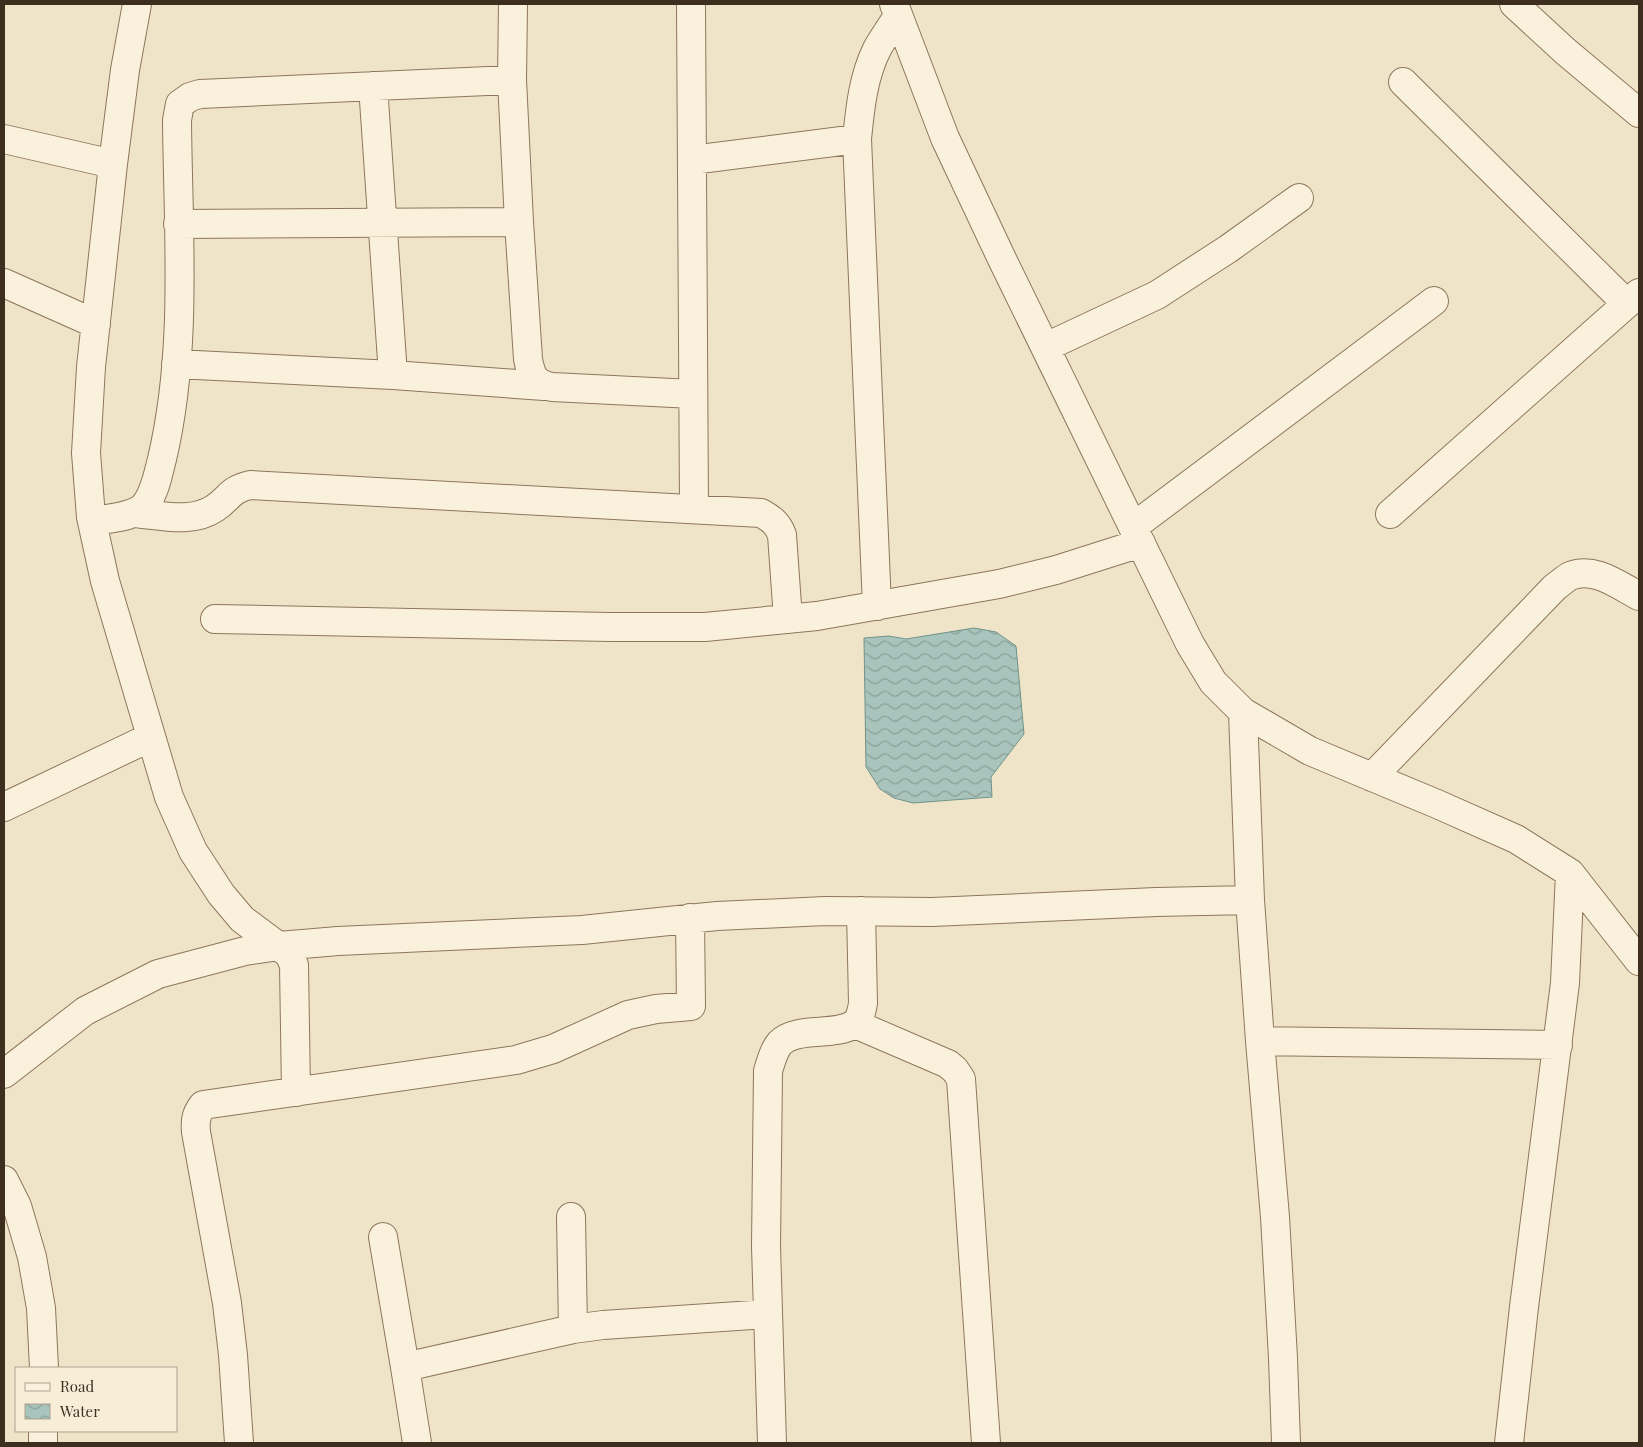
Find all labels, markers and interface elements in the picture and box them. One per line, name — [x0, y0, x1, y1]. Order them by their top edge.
legend — [15, 1367, 178, 1432]
text: Road — [60, 1376, 94, 1396]
text: Water — [59, 1401, 100, 1421]

